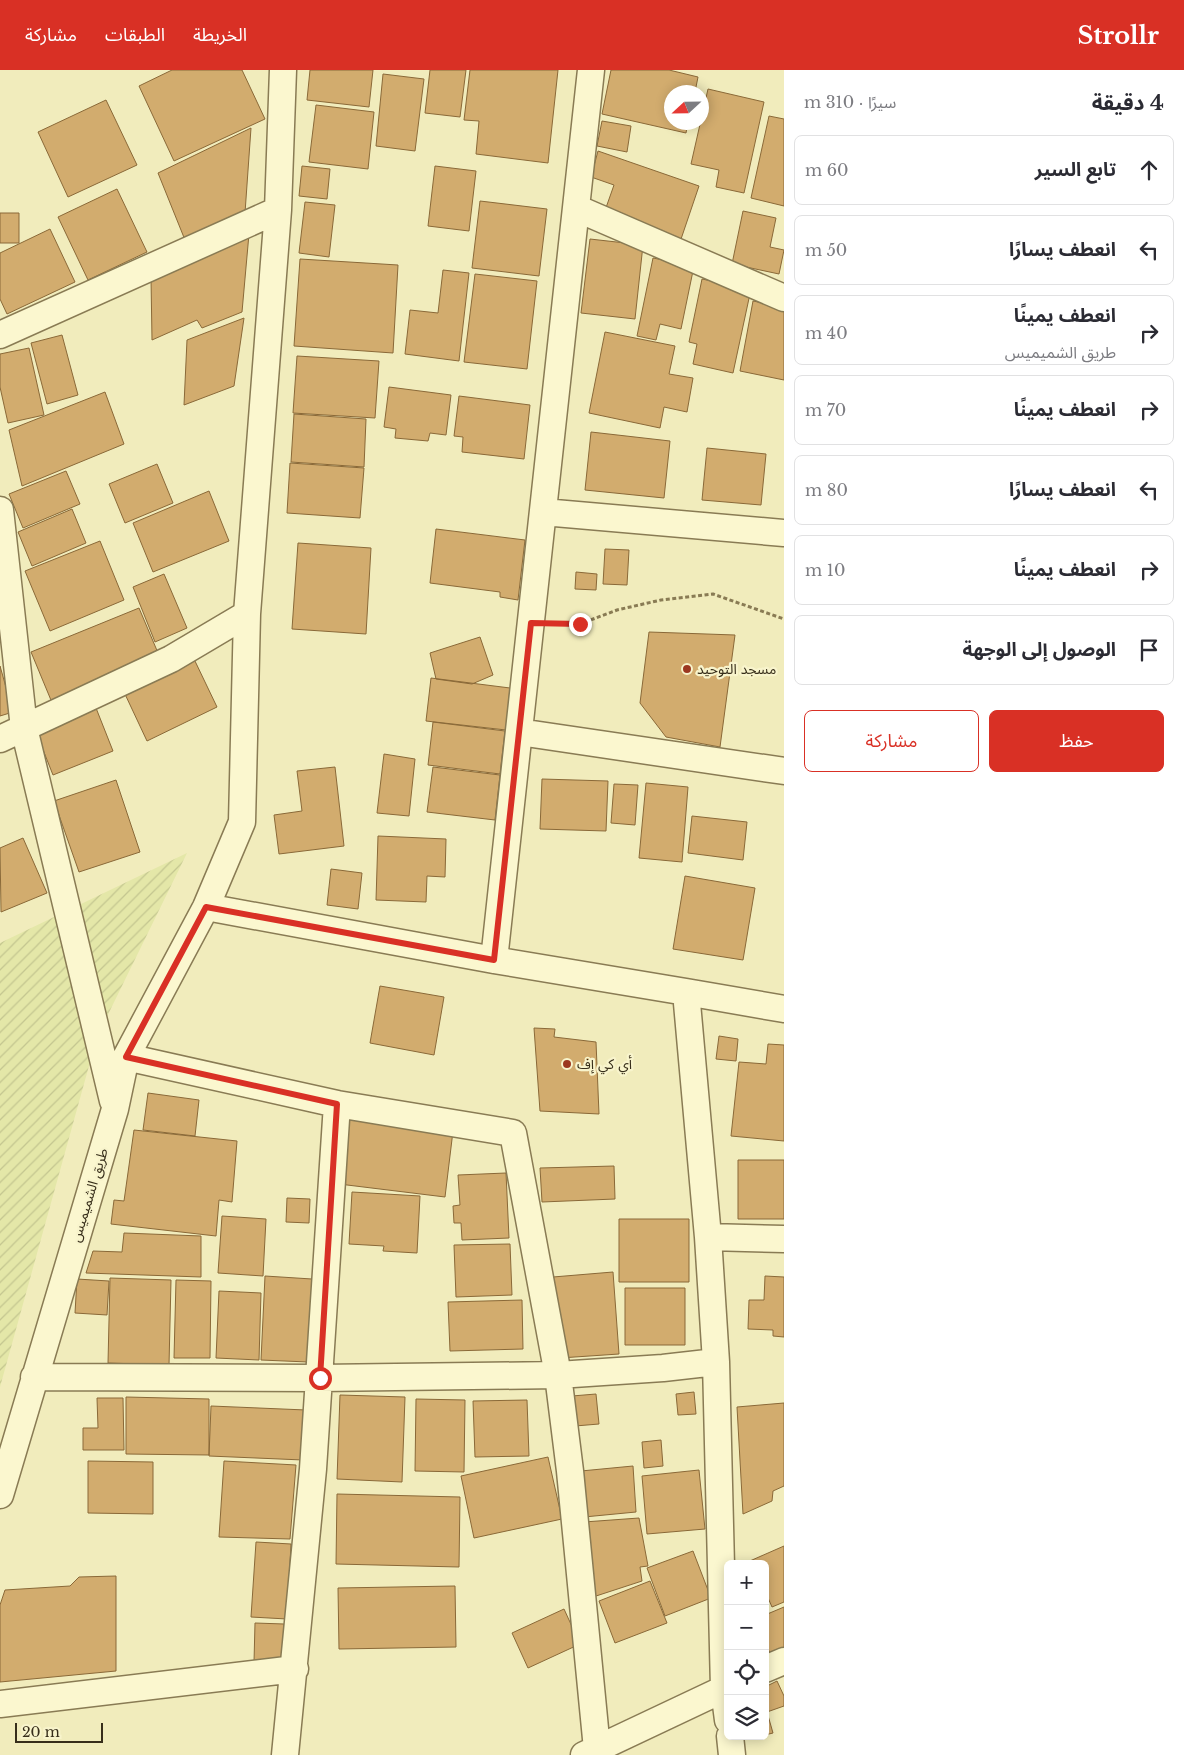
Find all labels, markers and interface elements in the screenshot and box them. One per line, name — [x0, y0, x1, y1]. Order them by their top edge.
text: Strollr — [1077, 21, 1159, 50]
text: مشاركة — [25, 24, 77, 46]
text: الطبقات — [105, 24, 165, 46]
text: الخريطة — [193, 24, 247, 46]
north arrow — [664, 85, 709, 130]
text: 4 دقيقة — [1092, 90, 1164, 116]
text: سيرًا · 310 m — [804, 92, 896, 112]
icon: ahead — [1135, 156, 1163, 184]
text: تابع السير — [1035, 158, 1116, 181]
text: 60 m — [805, 160, 848, 180]
icon: left — [1135, 236, 1163, 264]
text: انعطف يسارًا — [1009, 238, 1116, 261]
text: 50 m — [805, 240, 847, 260]
text: انعطف يمينًا — [1014, 304, 1116, 327]
icon: right — [1135, 319, 1163, 347]
text: 40 m — [805, 323, 848, 343]
text: طريق الشميميس — [1005, 342, 1116, 362]
icon: right — [1135, 396, 1163, 424]
text: انعطف يمينًا — [1014, 398, 1116, 421]
text: 70 m — [805, 400, 846, 420]
icon: left — [1135, 476, 1163, 504]
text: انعطف يسارًا — [1009, 478, 1116, 501]
text: 80 m — [805, 480, 848, 500]
icon: right — [1135, 556, 1163, 584]
text: انعطف يمينًا — [1014, 558, 1116, 581]
text: 10 m — [805, 560, 845, 580]
route end — [569, 613, 592, 636]
icon: arrive — [1135, 636, 1163, 664]
text: الوصول إلى الوجهة — [962, 638, 1116, 661]
place label: مسجد التوحيد — [697, 660, 776, 678]
marker: مسجد التوحيد — [681, 663, 693, 675]
button: مشاركة — [804, 710, 979, 772]
button: حفظ — [989, 710, 1164, 772]
place label: أي كي إف — [577, 1055, 633, 1075]
marker: أي كي إف — [561, 1058, 573, 1070]
street label: طريق الشميميس — [66, 1146, 113, 1244]
route start — [309, 1367, 332, 1390]
map controls — [724, 1560, 769, 1740]
button: + — [724, 1560, 769, 1605]
button: − — [724, 1605, 769, 1650]
button: locate — [724, 1650, 769, 1695]
button: layers — [724, 1695, 769, 1740]
scale bar — [15, 1720, 102, 1743]
text: 20 m — [22, 1723, 60, 1741]

